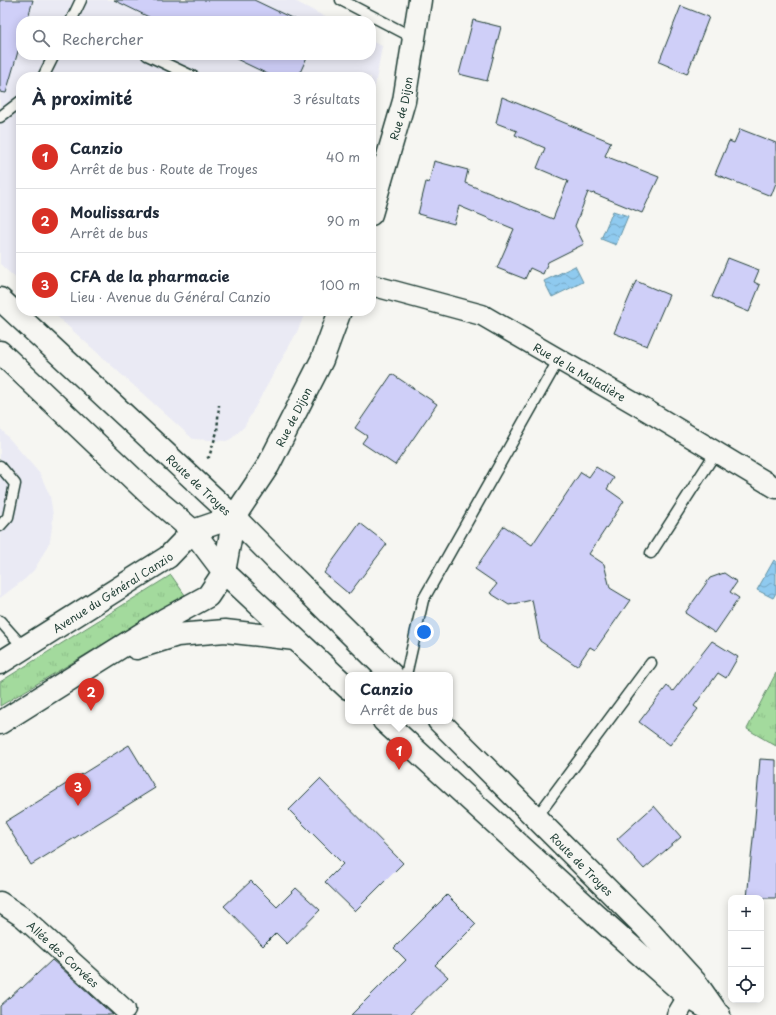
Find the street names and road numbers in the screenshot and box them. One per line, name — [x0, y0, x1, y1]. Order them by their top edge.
street label: Rue de Dijon — [385, 75, 416, 142]
street label: Rue de la Maladière — [530, 338, 629, 405]
street label: Rue de Dijon — [271, 384, 315, 450]
street label: Route de Troyes — [163, 450, 235, 519]
street label: Avenue du Général Canzio — [49, 548, 177, 636]
street label: Route de Troyes — [546, 828, 617, 899]
street label: Allée des Corvées — [24, 917, 103, 991]

